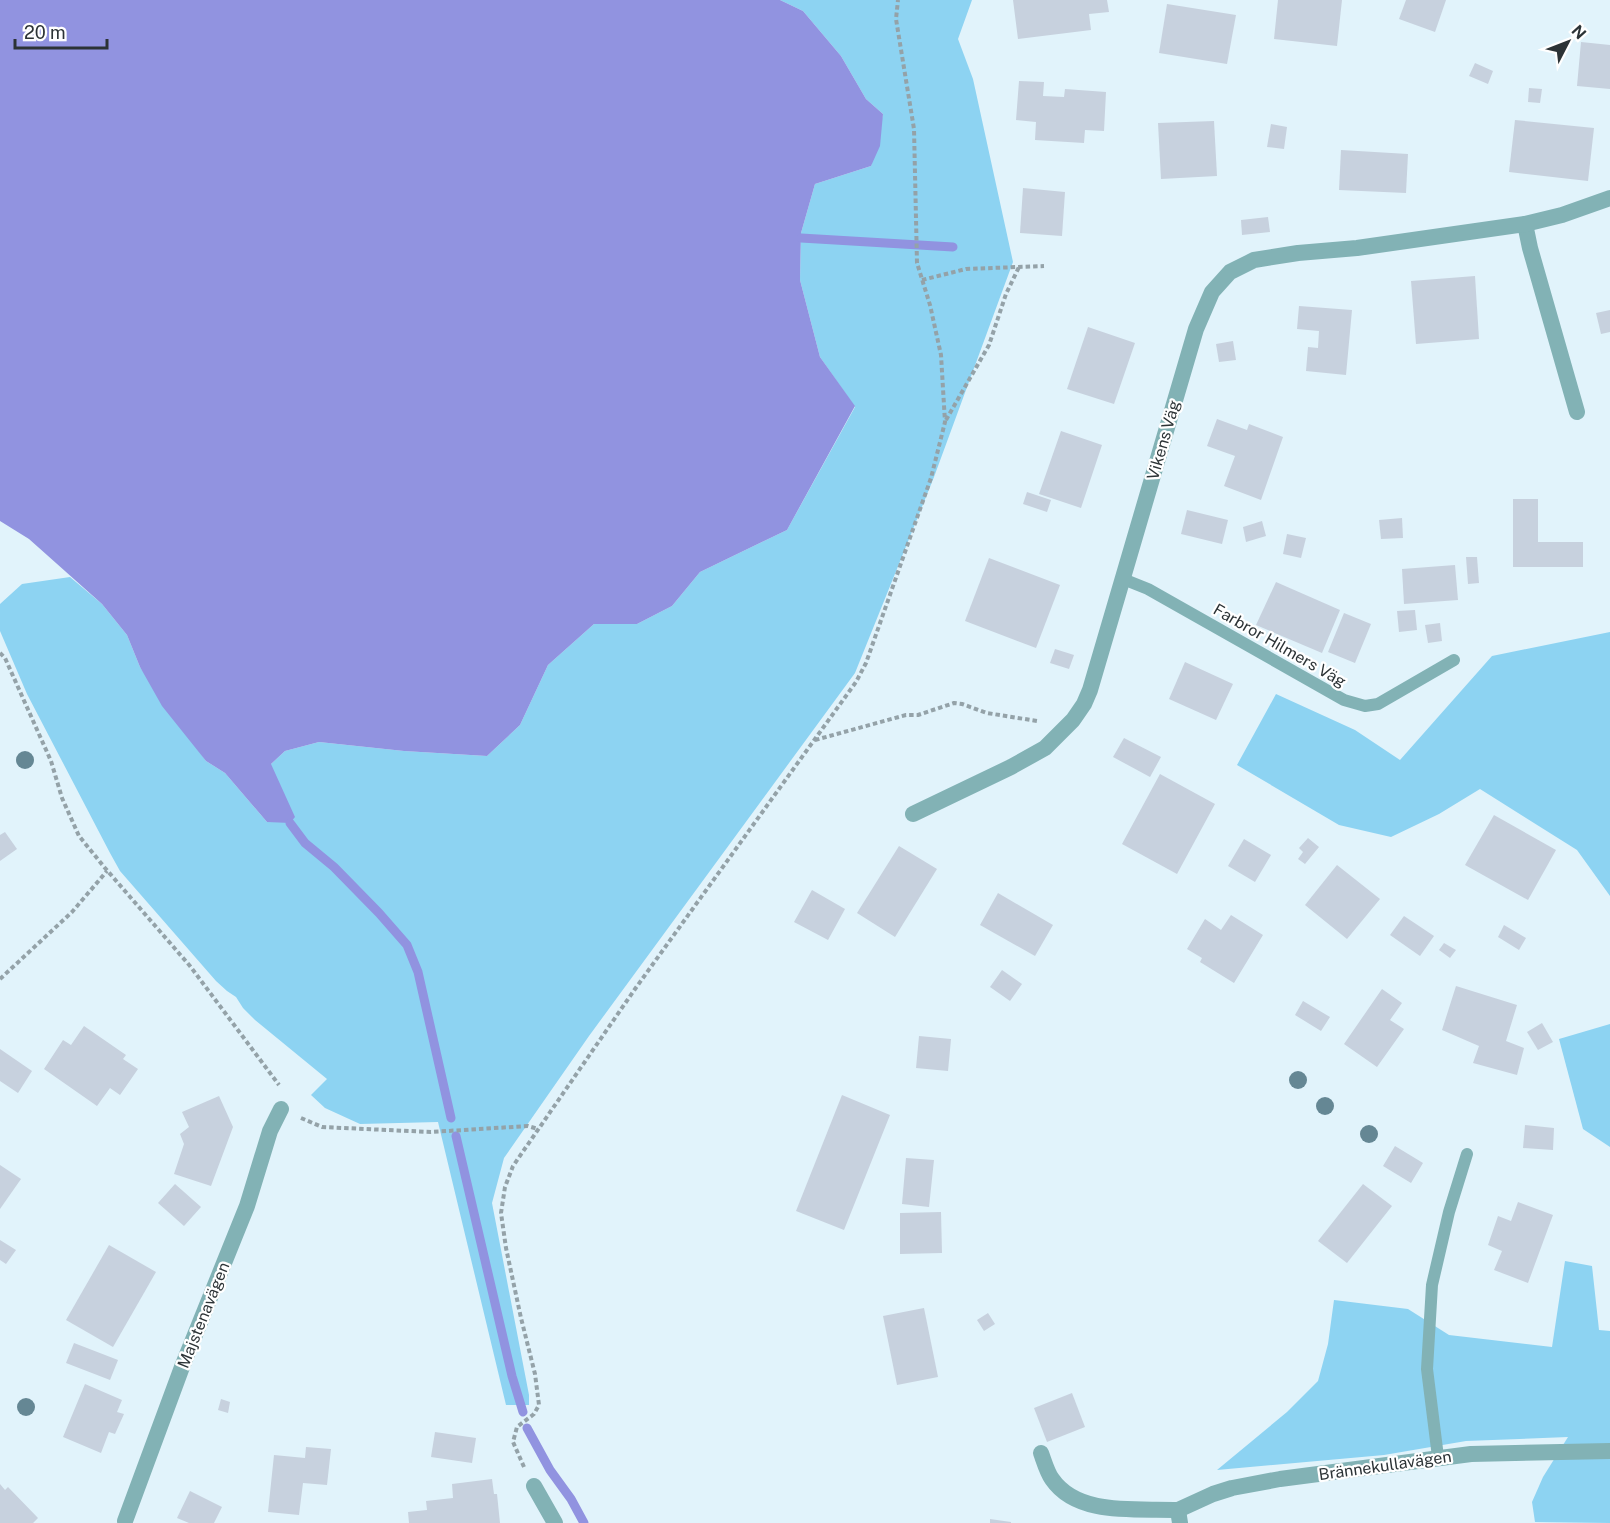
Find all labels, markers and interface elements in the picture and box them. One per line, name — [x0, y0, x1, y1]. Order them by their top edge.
scale bar — [15, 12, 106, 50]
north arrow — [1538, 12, 1598, 72]
text: N — [1568, 21, 1590, 43]
text: 20 m — [24, 22, 66, 43]
street label: Vikens Väg — [1143, 398, 1184, 482]
street label: Farbror Hilmers Väg — [1210, 600, 1349, 691]
street label: Majstenavägen — [174, 1259, 233, 1371]
street label: Brännekullavägen — [1317, 1447, 1453, 1484]

